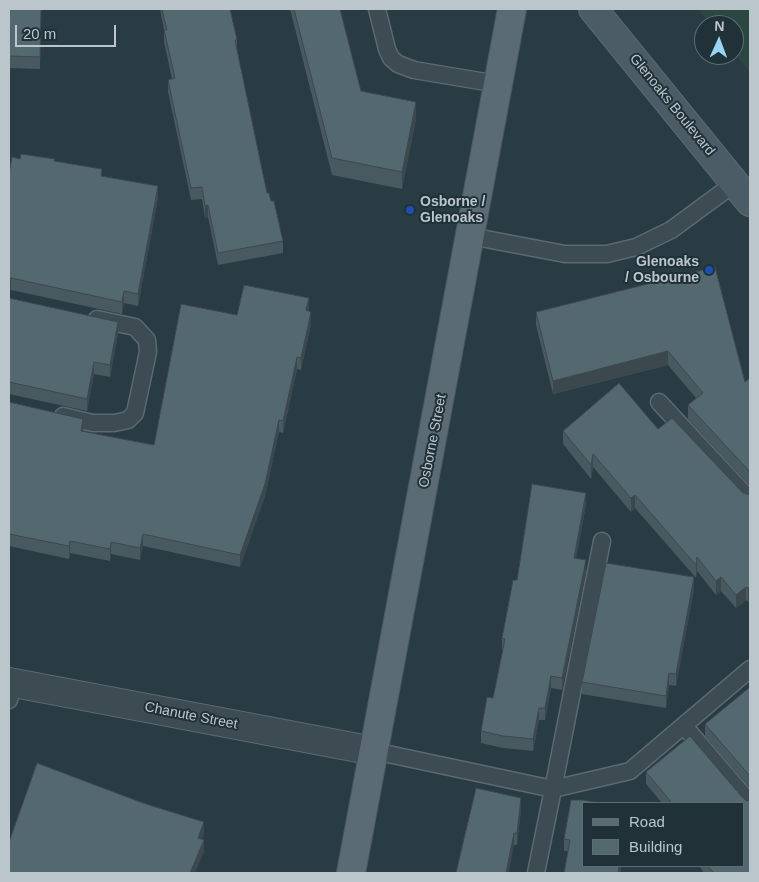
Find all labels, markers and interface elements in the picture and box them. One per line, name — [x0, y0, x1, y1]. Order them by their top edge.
scale bar — [18, 15, 119, 47]
north arrow — [694, 15, 744, 65]
text: N — [714, 18, 725, 34]
text: 20 m — [23, 25, 56, 42]
street label: Glenoaks Boulevard — [626, 51, 718, 159]
place label: Osborne / Glenoaks — [420, 194, 485, 226]
marker: Osborne / Glenoaks — [404, 204, 416, 216]
place label: Glenoaks / Osbourne — [625, 254, 699, 286]
marker: Glenoaks / Osbourne — [703, 264, 715, 276]
street label: Osborne Street — [416, 393, 450, 489]
street label: Chanute Street — [143, 699, 239, 733]
legend — [582, 802, 744, 867]
text: Road — [629, 813, 665, 830]
text: Building — [629, 838, 682, 855]

